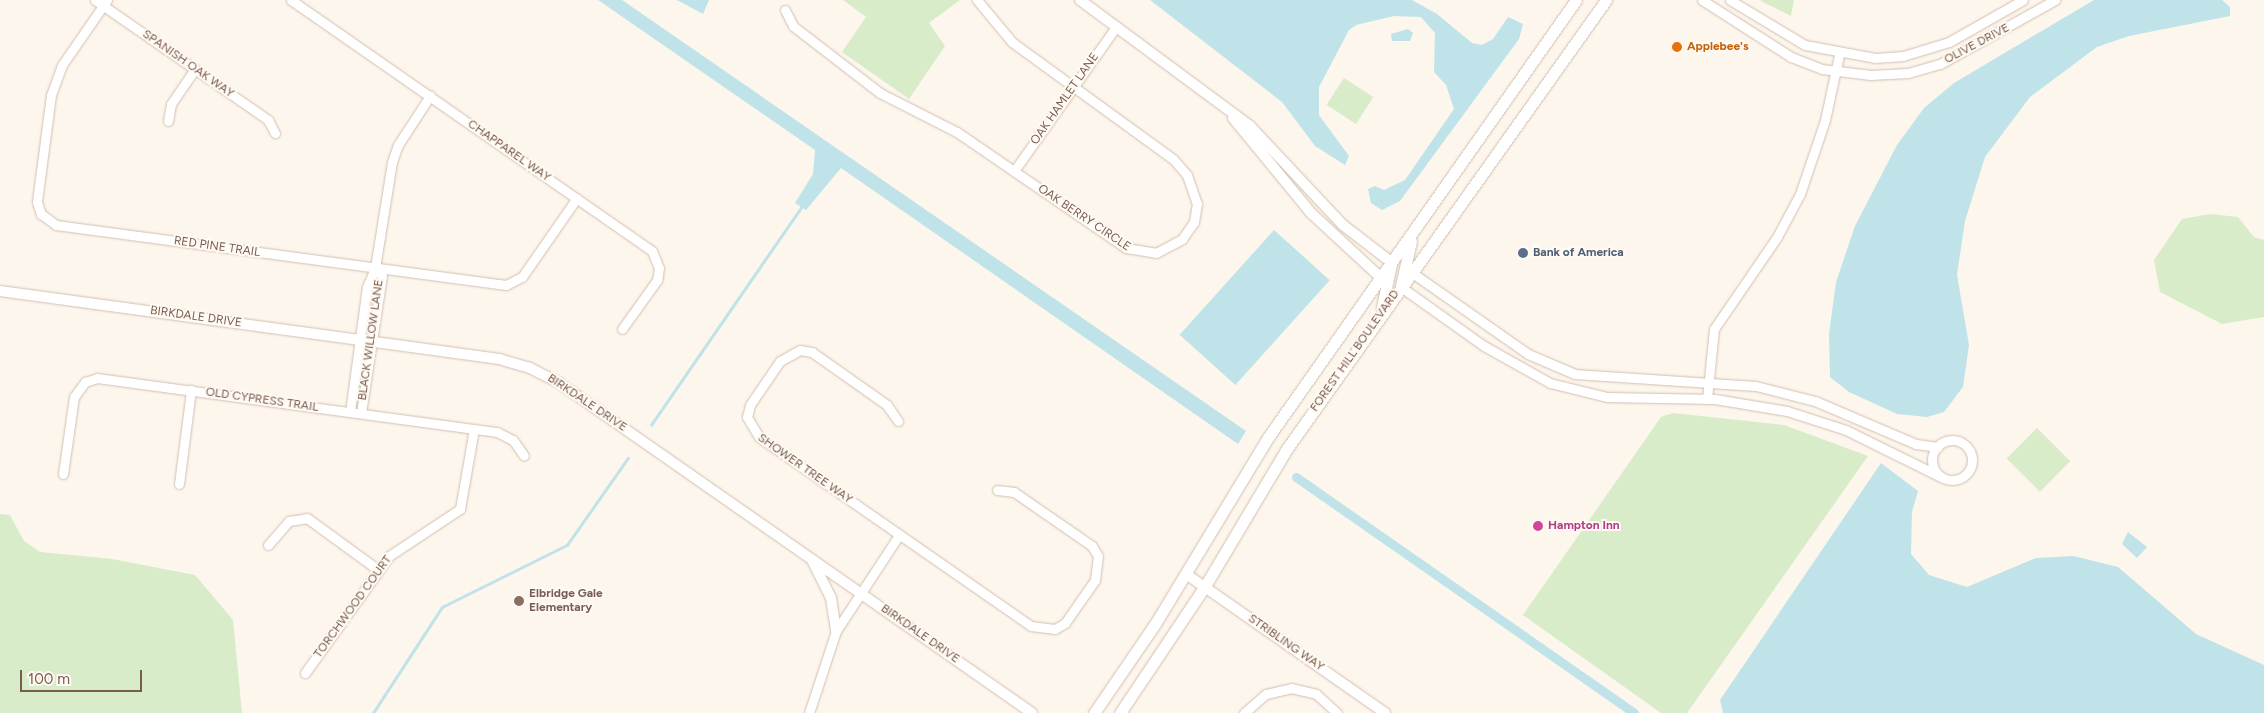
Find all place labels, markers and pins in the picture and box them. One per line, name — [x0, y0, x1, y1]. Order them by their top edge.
place label: Applebee's — [1687, 40, 1749, 54]
marker: Applebee's — [1671, 41, 1683, 53]
place label: Bank of America — [1533, 246, 1624, 260]
marker: Bank of America — [1517, 247, 1529, 259]
place label: Hampton Inn — [1548, 519, 1620, 533]
marker: Hampton Inn — [1532, 520, 1544, 532]
place label: Elbridge Gale Elementary — [529, 587, 603, 615]
marker: Elbridge Gale Elementary — [513, 595, 525, 607]

